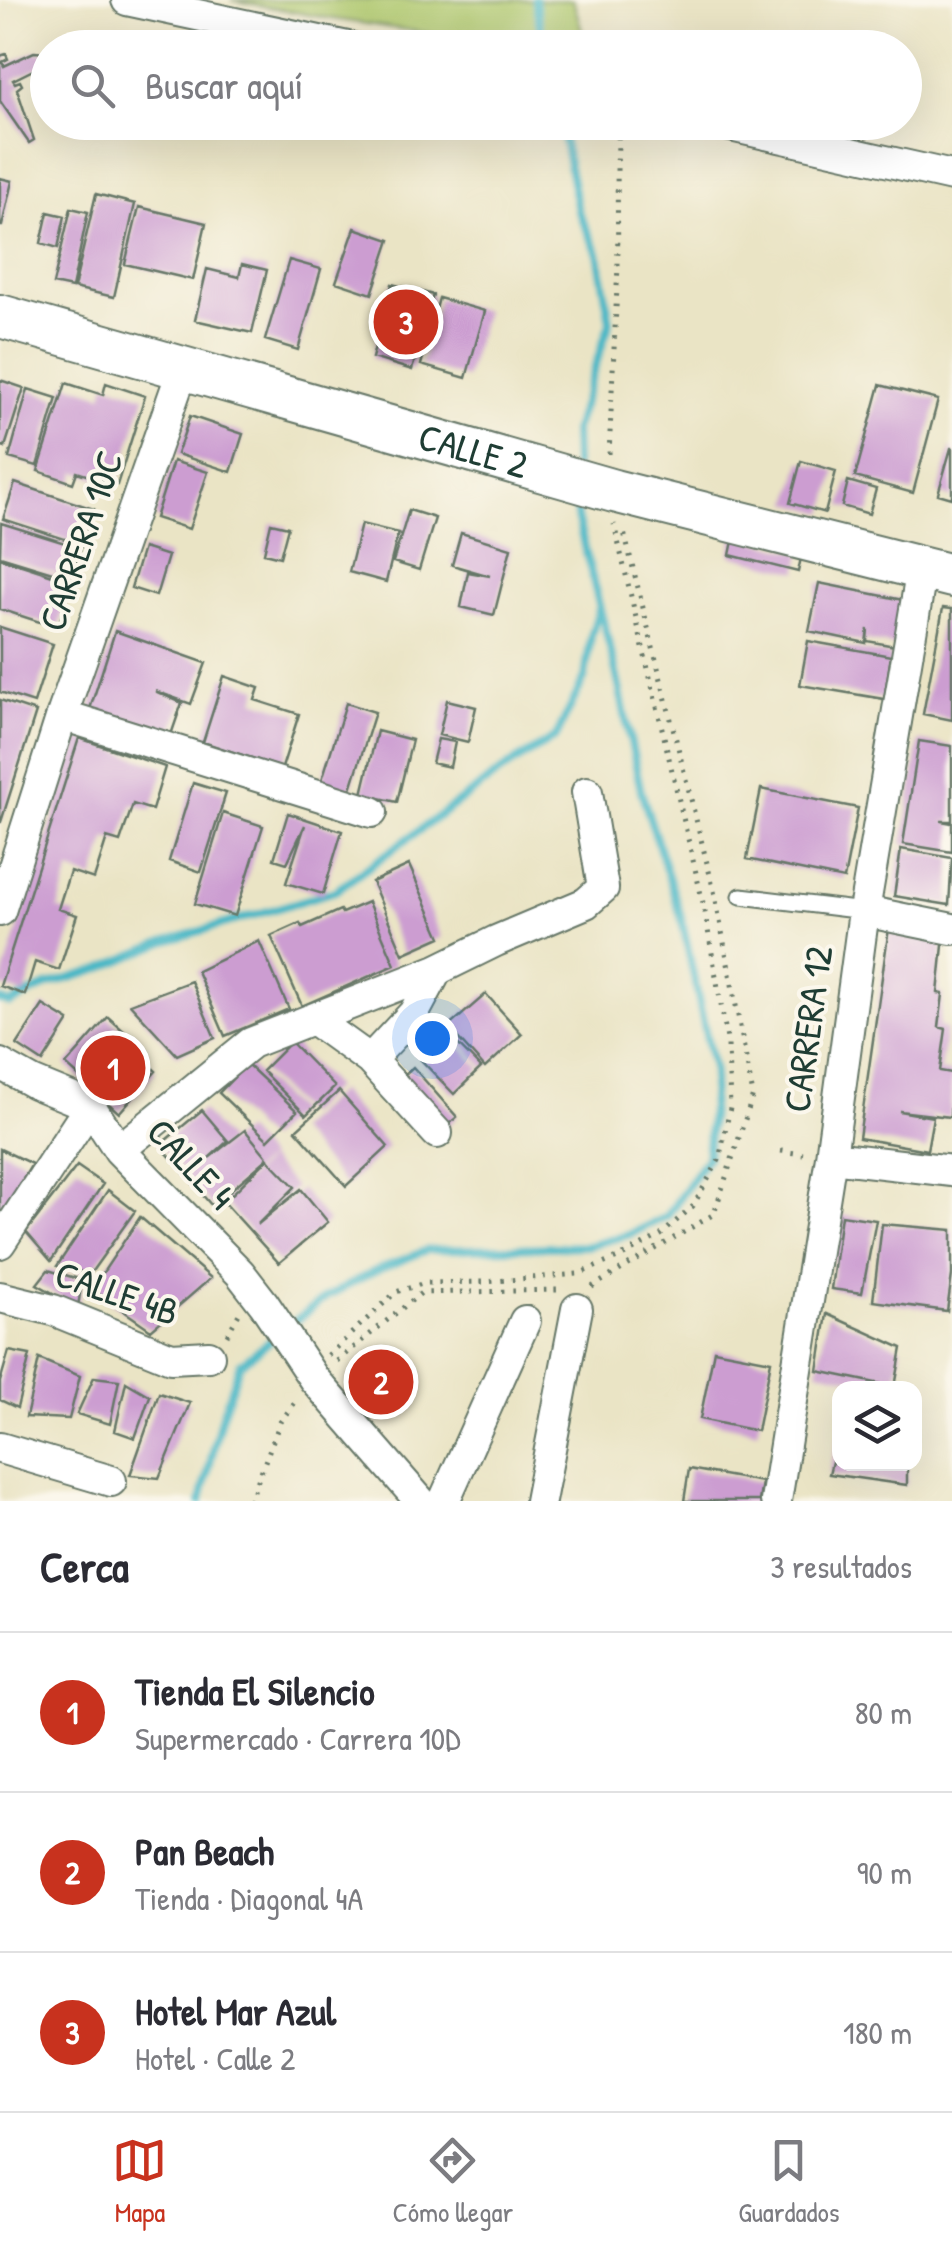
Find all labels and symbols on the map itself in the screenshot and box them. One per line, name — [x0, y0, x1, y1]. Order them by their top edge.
pin: 3 — [374, 284, 438, 360]
street label: CALLE 2 — [413, 410, 534, 490]
street label: CARRERA 10C — [25, 444, 135, 637]
street label: CARRERA 12 — [770, 942, 844, 1115]
your location — [407, 1013, 458, 1064]
pin: 1 — [80, 1030, 146, 1106]
street label: CALLE 4 — [136, 1106, 247, 1220]
street label: CALLE 4B — [49, 1247, 186, 1337]
pin: 2 — [348, 1344, 414, 1420]

